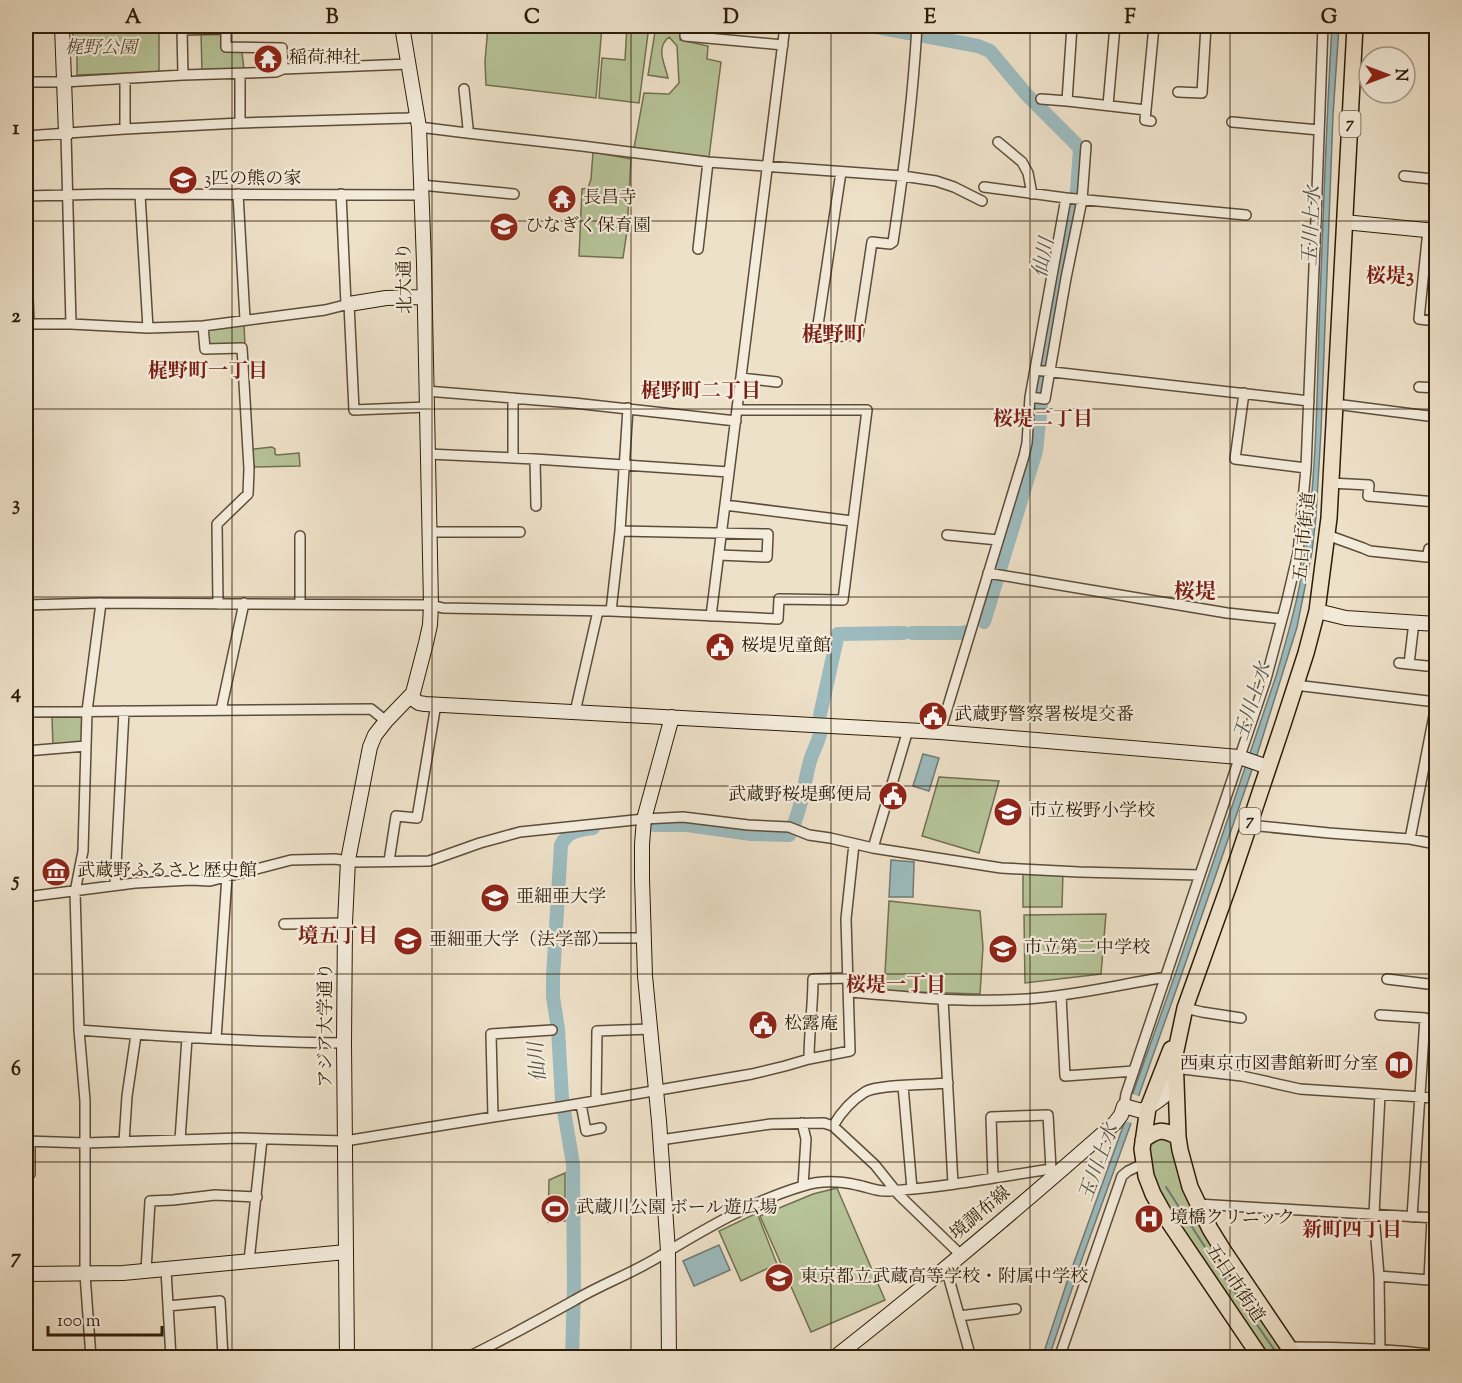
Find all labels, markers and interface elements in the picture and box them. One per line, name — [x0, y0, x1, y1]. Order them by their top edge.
text: A — [125, 4, 142, 33]
text: B — [326, 4, 339, 33]
text: C — [524, 4, 540, 33]
text: D — [723, 4, 739, 33]
text: E — [924, 4, 937, 33]
text: F — [1124, 4, 1136, 33]
text: G — [1321, 4, 1338, 33]
park label: 梶野公園 — [65, 36, 140, 62]
temple icon: 稲荷神社 — [252, 43, 284, 75]
north arrow — [1357, 45, 1417, 105]
place label: 稲荷神社 — [289, 46, 361, 72]
text: N — [1388, 69, 1411, 82]
road number: 7 — [1340, 111, 1360, 137]
text: 1 — [13, 115, 20, 144]
school or university icon: 3匹の熊の家 — [167, 164, 199, 196]
place label: 3匹の熊の家 — [204, 167, 301, 193]
temple icon: 長昌寺 — [546, 183, 578, 215]
water label: 玉川上水 — [1296, 183, 1330, 267]
place label: 長昌寺 — [583, 186, 637, 212]
school or university icon: ひなぎく保育園 — [488, 211, 520, 243]
place label: ひなぎく保育園 — [525, 214, 651, 240]
water label: 仙川 — [1027, 234, 1063, 280]
street label: 北大通り — [392, 242, 420, 314]
district label: 桜堤3 — [1366, 263, 1414, 292]
text: 2 — [11, 303, 21, 332]
district label: 梶野町 — [802, 321, 865, 351]
district label: 梶野町一丁目 — [148, 358, 268, 387]
district label: 梶野町二丁目 — [641, 378, 761, 407]
district label: 桜堤二丁目 — [993, 406, 1093, 435]
text: 3 — [12, 491, 20, 520]
street label: 五日市街道 — [1288, 491, 1324, 583]
district label: 桜堤 — [1174, 578, 1216, 608]
public building icon: 桜堤児童館 — [704, 631, 736, 663]
place label: 桜堤児童館 — [741, 634, 831, 660]
water label: 玉川上水 — [1228, 658, 1281, 745]
text: 4 — [10, 679, 21, 708]
public building icon: 武蔵野警察署桜堤交番 — [917, 700, 949, 732]
place label: 武蔵野警察署桜堤交番 — [954, 703, 1134, 729]
public building icon: 武蔵野桜堤郵便局 — [877, 780, 909, 812]
place label: 武蔵野桜堤郵便局 — [728, 783, 872, 809]
school or university icon: 市立桜野小学校 — [992, 796, 1024, 828]
place label: 市立桜野小学校 — [1029, 799, 1155, 825]
road number: 7 — [1240, 808, 1260, 834]
museum icon: 武蔵野ふるさと歴史館 — [40, 856, 72, 888]
place label: 武蔵野ふるさと歴史館 — [77, 859, 257, 885]
text: 5 — [11, 867, 20, 896]
school or university icon: 亜細亜大学 — [479, 882, 511, 914]
place label: 亜細亜大学 — [516, 885, 606, 911]
district label: 境五丁目 — [298, 923, 378, 952]
school or university icon: 亜細亜大学（法学部） — [392, 925, 424, 957]
place label: 亜細亜大学（法学部） — [429, 928, 609, 954]
school or university icon: 市立第二中学校 — [987, 933, 1019, 965]
place label: 市立第二中学校 — [1024, 936, 1150, 962]
street label: アジア大学通り — [314, 962, 340, 1088]
district label: 桜堤一丁目 — [846, 972, 946, 1001]
public building icon: 松露庵 — [747, 1009, 779, 1041]
place label: 松露庵 — [784, 1012, 838, 1038]
water label: 仙川 — [523, 1039, 555, 1083]
library icon: 西東京市図書館新町分室 — [1383, 1049, 1415, 1081]
place label: 西東京市図書館新町分室 — [1180, 1052, 1378, 1078]
text: 6 — [11, 1056, 21, 1085]
water label: 玉川上水 — [1073, 1119, 1128, 1206]
street label: 境調布線 — [945, 1181, 1017, 1247]
sports icon: 武蔵川公園 ボール遊広場 — [539, 1193, 571, 1225]
place label: 武蔵川公園 ボール遊広場 — [576, 1196, 777, 1222]
hospital icon: 境橋クリニック — [1133, 1203, 1165, 1235]
place label: 境橋クリニック — [1170, 1206, 1295, 1232]
district label: 新町四丁目 — [1302, 1217, 1402, 1246]
street label: 五日市街道 — [1198, 1239, 1270, 1329]
text: 7 — [11, 1244, 22, 1273]
school or university icon: 東京都立武蔵高等学校・附属中学校 — [763, 1262, 795, 1294]
place label: 東京都立武蔵高等学校・附属中学校 — [800, 1265, 1088, 1291]
scale bar — [48, 1299, 162, 1337]
text: 100 m — [57, 1309, 101, 1335]

